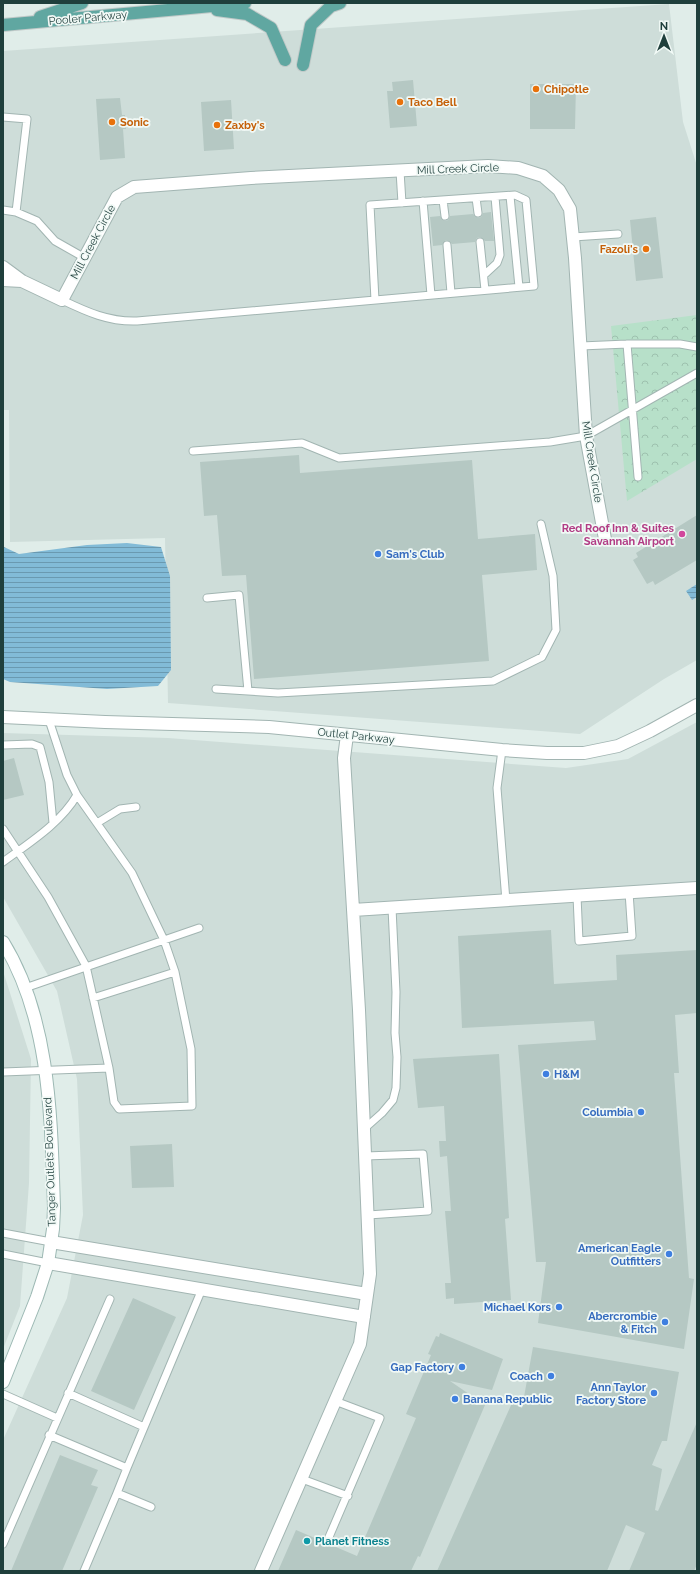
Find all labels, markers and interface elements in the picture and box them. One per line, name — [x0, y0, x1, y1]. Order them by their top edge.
street label: Pooler Parkway — [48, 8, 128, 28]
north arrow — [644, 16, 684, 56]
text: N — [660, 20, 668, 33]
place label: Chipotle — [544, 83, 589, 96]
marker: Chipotle — [531, 84, 541, 94]
place label: Taco Bell — [408, 96, 457, 109]
marker: Taco Bell — [395, 97, 405, 107]
place label: Sonic — [120, 116, 149, 129]
marker: Sonic — [107, 117, 117, 127]
place label: Zaxby's — [225, 119, 265, 132]
marker: Zaxby's — [212, 120, 222, 130]
street label: Mill Creek Circle — [417, 161, 500, 177]
street label: Mill Creek Circle — [68, 202, 118, 281]
place label: Fazoli's — [600, 243, 639, 256]
marker: Fazoli's — [641, 244, 651, 254]
street label: Mill Creek Circle — [579, 420, 605, 504]
place label: Red Roof Inn & Suites Savannah Airport — [562, 522, 675, 548]
marker: Red Roof Inn & Suites Savannah Airport — [677, 529, 687, 539]
place label: Sam's Club — [386, 548, 445, 561]
marker: Sam's Club — [373, 549, 383, 559]
street label: Outlet Parkway — [317, 725, 395, 747]
place label: H&M — [554, 1068, 580, 1081]
marker: H&M — [541, 1069, 551, 1079]
street label: Tanger Outlets Boulevard — [41, 1097, 59, 1227]
place label: Columbia — [582, 1106, 633, 1119]
marker: Columbia — [636, 1107, 646, 1117]
place label: American Eagle Outfitters — [578, 1242, 662, 1268]
marker: American Eagle Outfitters — [664, 1249, 674, 1259]
place label: Michael Kors — [484, 1301, 552, 1314]
marker: Michael Kors — [554, 1302, 564, 1312]
place label: Abercrombie & Fitch — [588, 1310, 657, 1336]
marker: Abercrombie & Fitch — [660, 1317, 670, 1327]
place label: Gap Factory — [391, 1361, 454, 1374]
marker: Gap Factory — [457, 1362, 467, 1372]
place label: Coach — [510, 1370, 543, 1383]
marker: Coach — [546, 1371, 556, 1381]
place label: Ann Taylor Factory Store — [576, 1381, 647, 1407]
marker: Ann Taylor Factory Store — [649, 1388, 659, 1398]
place label: Banana Republic — [463, 1393, 552, 1406]
marker: Banana Republic — [450, 1394, 460, 1404]
place label: Planet Fitness — [315, 1535, 390, 1548]
marker: Planet Fitness — [302, 1536, 312, 1546]

